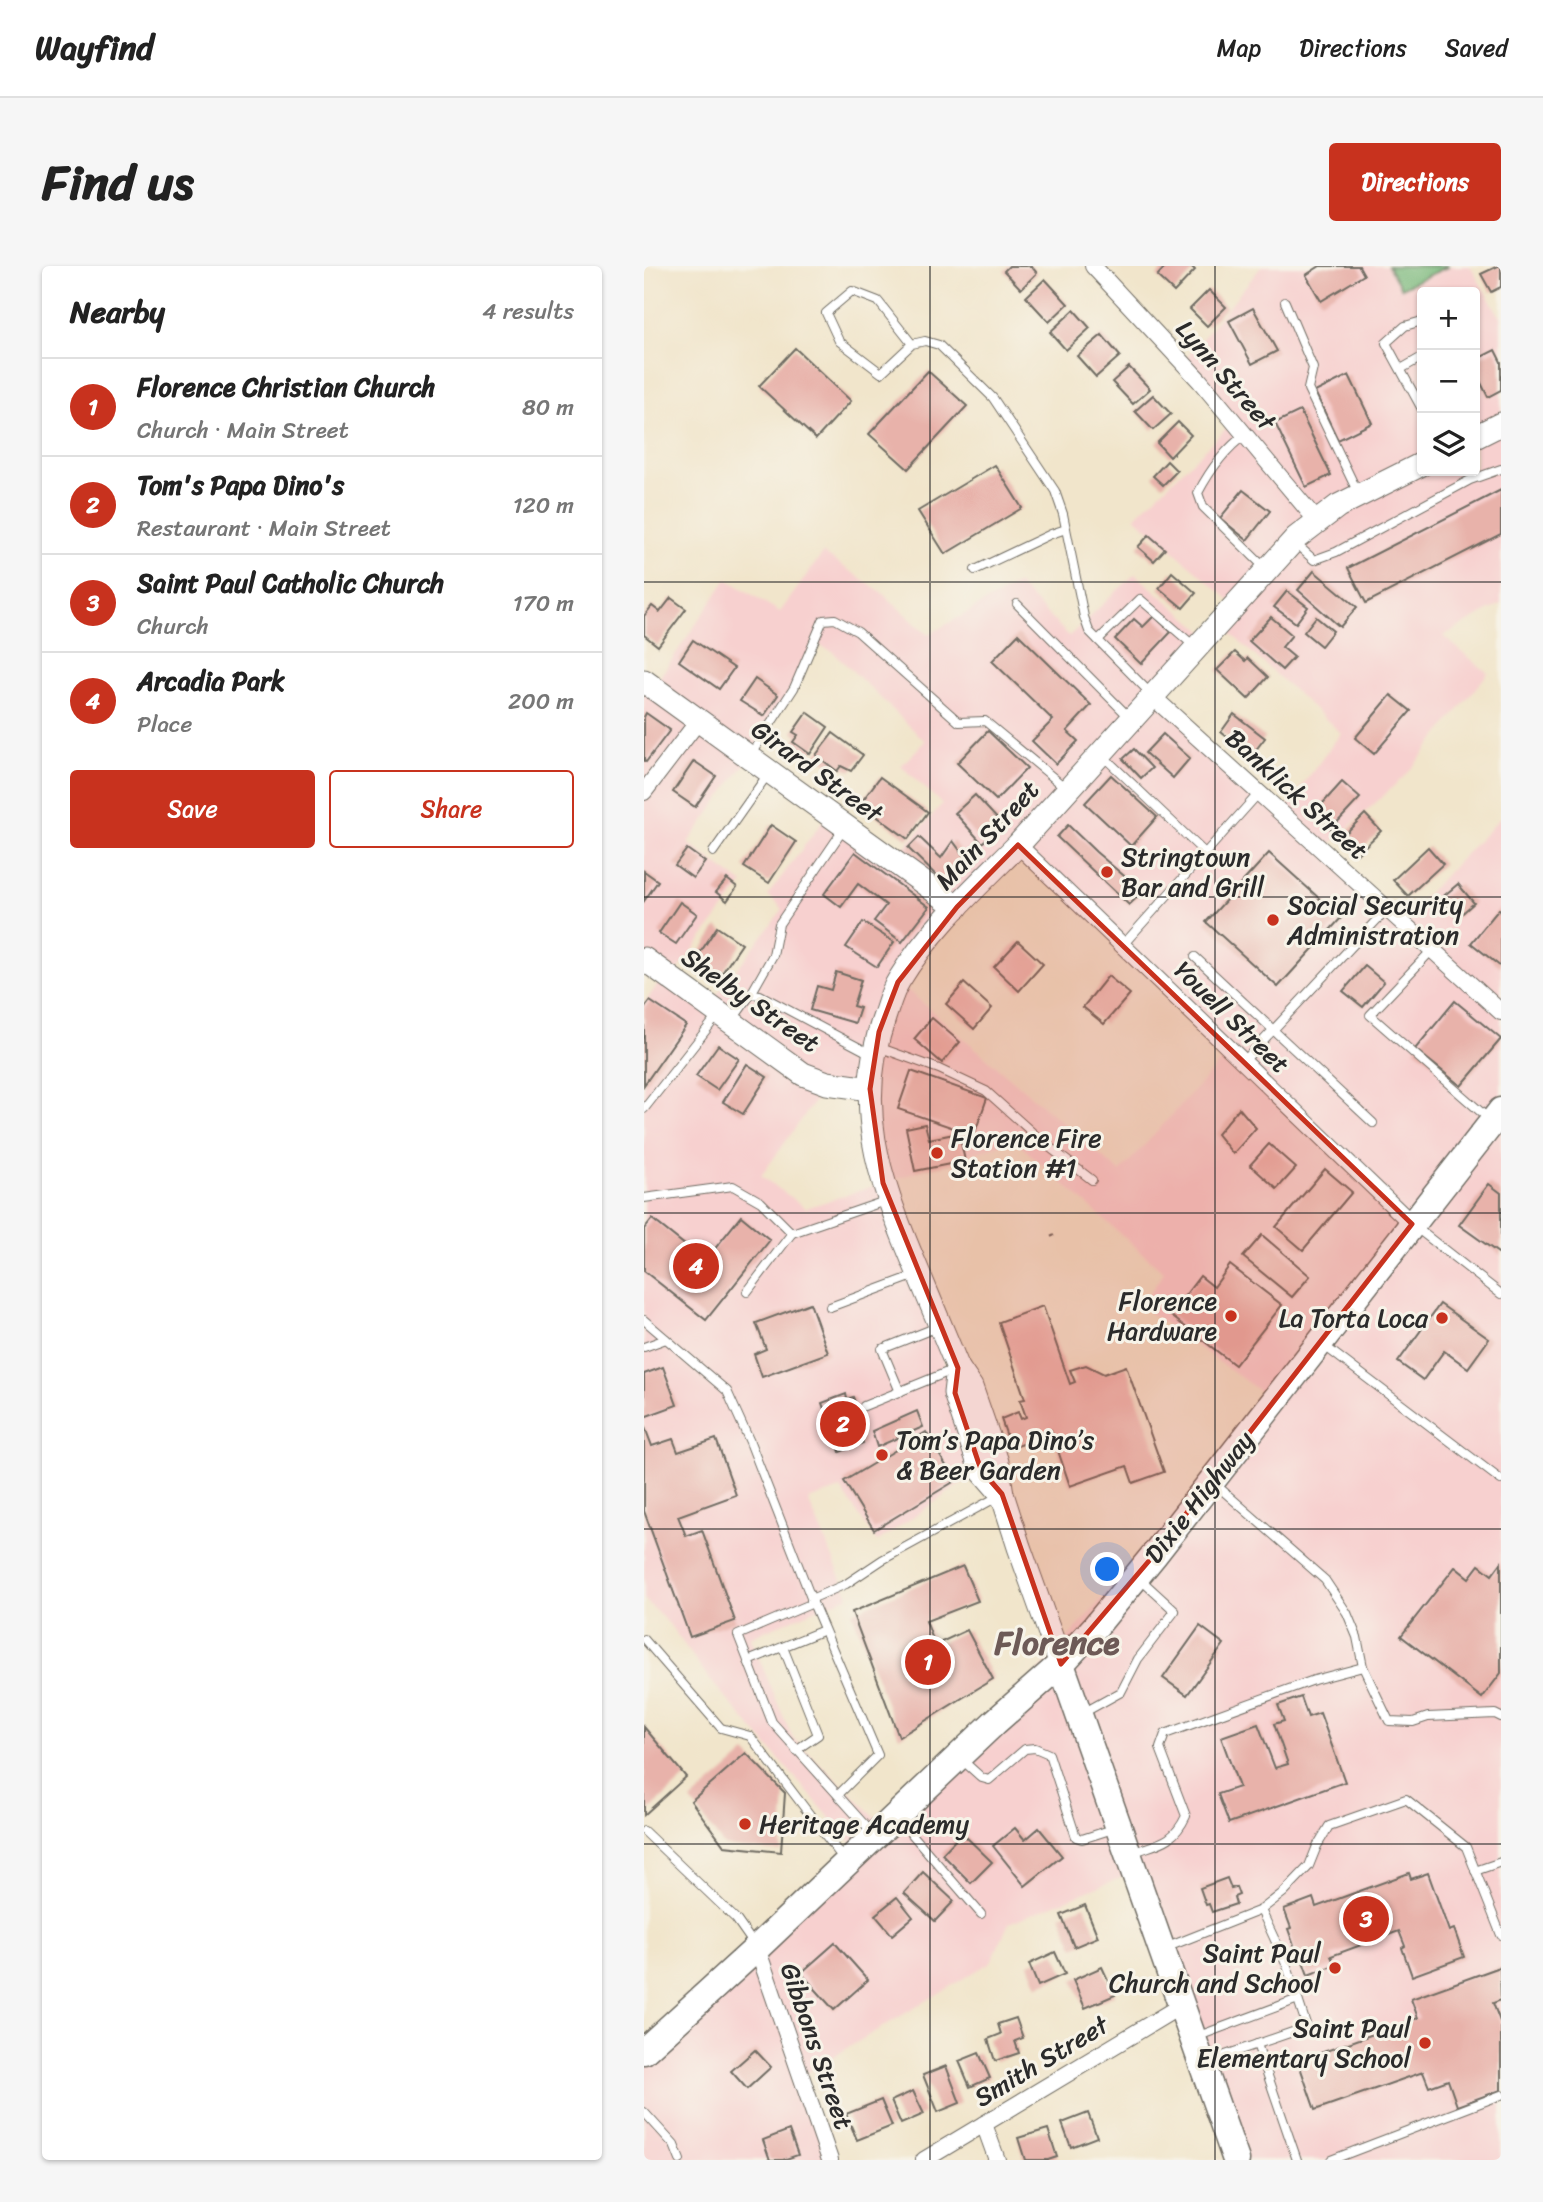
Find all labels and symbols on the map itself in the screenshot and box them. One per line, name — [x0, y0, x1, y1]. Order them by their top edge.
street label: Lynn Street — [1164, 309, 1289, 443]
street label: Girard Street — [741, 707, 894, 836]
street label: Banklick Street — [1214, 716, 1380, 872]
street label: Main Street — [923, 769, 1051, 901]
place label: Stringtown Bar and Grill — [1121, 834, 1265, 910]
marker: Stringtown Bar and Grill — [1099, 864, 1115, 880]
place label: Social Security Administration — [1286, 882, 1464, 958]
marker: Social Security Administration — [1265, 912, 1281, 928]
street label: Shelby Street — [672, 935, 830, 1065]
street label: Youell Street — [1163, 949, 1301, 1085]
place label: Florence Fire Station #1 — [951, 1115, 1102, 1191]
marker: Florence Fire Station #1 — [929, 1145, 945, 1161]
pin: 4 — [673, 1240, 719, 1292]
place label: Florence Hardware — [1107, 1278, 1217, 1354]
place label: La Torta Loca — [1278, 1295, 1429, 1341]
marker: Florence Hardware — [1223, 1308, 1239, 1324]
marker: La Torta Loca — [1434, 1310, 1450, 1326]
pin: 2 — [820, 1398, 866, 1450]
place label: Tom’s Papa Dino’s & Beer Garden — [896, 1417, 1094, 1493]
street label: Dixie Highway — [1132, 1420, 1266, 1574]
marker: Tom’s Papa Dino’s & Beer Garden — [874, 1447, 890, 1463]
your location — [1090, 1552, 1124, 1586]
district label: Florence — [994, 1614, 1120, 1672]
pin: 1 — [905, 1636, 951, 1688]
place label: Heritage Academy — [759, 1801, 970, 1847]
marker: Heritage Academy — [737, 1816, 753, 1832]
pin: 3 — [1343, 1893, 1389, 1945]
place label: Saint Paul Church and School — [1109, 1930, 1322, 2006]
street label: Gibbons Street — [767, 1956, 867, 2136]
marker: Saint Paul Church and School — [1327, 1960, 1343, 1976]
street label: Smith Street — [965, 2002, 1119, 2120]
place label: Saint Paul Elementary School — [1196, 2005, 1412, 2081]
marker: Saint Paul Elementary School — [1417, 2035, 1433, 2051]

